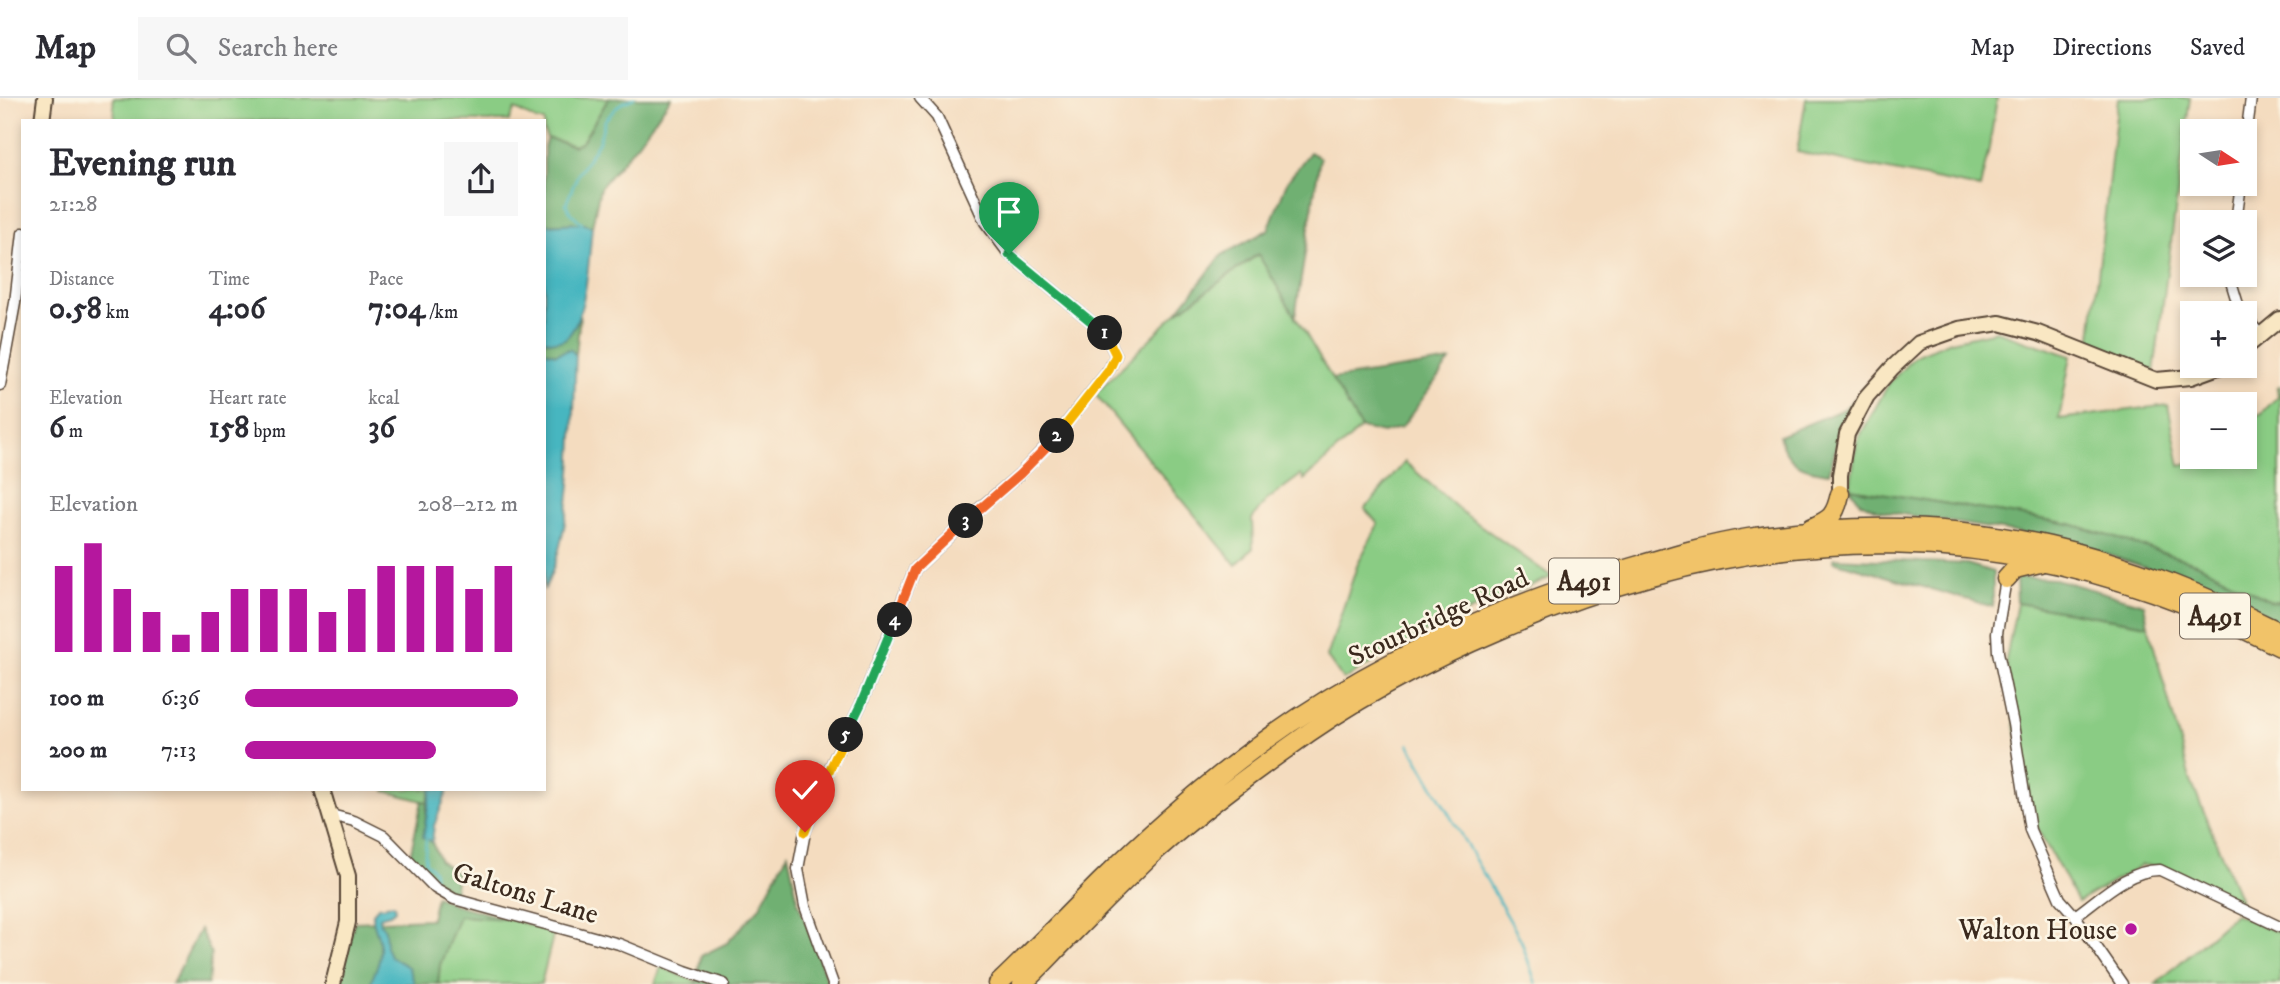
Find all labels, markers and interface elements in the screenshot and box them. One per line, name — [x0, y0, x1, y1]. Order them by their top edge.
search box — [138, 17, 628, 80]
text: Map — [35, 28, 96, 69]
icon: search — [162, 29, 200, 67]
text: Search here — [218, 32, 338, 65]
text: Map — [1970, 33, 2015, 63]
text: Directions — [2053, 33, 2152, 63]
text: Saved — [2190, 33, 2245, 63]
north arrow — [2180, 119, 2258, 196]
map controls — [2180, 119, 2257, 469]
text: Evening run — [49, 140, 236, 188]
button: share — [444, 142, 518, 216]
pin — [979, 182, 1039, 254]
text: 21:28 — [49, 190, 98, 219]
icon: arrive — [990, 193, 1028, 231]
button: layers — [2180, 210, 2257, 287]
text: Distance — [49, 268, 114, 291]
text: Time — [209, 268, 250, 291]
text: Pace — [368, 268, 403, 291]
text: 0.58 — [49, 291, 102, 328]
text: 4:06 — [209, 291, 266, 328]
text: 7:04 — [368, 291, 425, 328]
text: km — [102, 301, 130, 324]
text: /km — [425, 301, 458, 324]
button: + — [2180, 301, 2257, 378]
pin: 1 — [1088, 316, 1122, 350]
text: 1 — [1101, 321, 1108, 344]
text: Elevation — [49, 387, 123, 410]
text: Heart rate — [209, 387, 287, 410]
text: kcal — [368, 387, 400, 410]
button: − — [2180, 392, 2257, 469]
text: 6 — [49, 410, 65, 447]
text: 158 — [209, 410, 249, 447]
text: 36 — [368, 410, 395, 447]
pin: 2 — [1040, 418, 1074, 454]
text: m — [65, 420, 83, 443]
text: bpm — [249, 420, 286, 443]
text: 2 — [1052, 424, 1061, 447]
text: Elevation — [49, 490, 138, 519]
text: 208–212 m — [417, 490, 518, 519]
pin: 3 — [948, 504, 984, 538]
text: 3 — [962, 509, 969, 532]
road number: A491 — [1549, 559, 1619, 603]
street label: Stourbridge Road — [1343, 560, 1534, 674]
road number: A491 — [2180, 594, 2250, 638]
pin: 4 — [878, 602, 912, 638]
text: 4 — [889, 608, 900, 631]
text: 100 m — [49, 684, 104, 713]
text: 6:36 — [161, 684, 200, 713]
pin: 5 — [828, 718, 864, 752]
text: 5 — [841, 723, 850, 746]
text: 200 m — [49, 736, 107, 765]
text: 7:13 — [161, 736, 196, 765]
pin — [775, 760, 835, 832]
icon: check — [786, 771, 824, 809]
street label: Galtons Lane — [448, 855, 603, 932]
place label: Walton House — [1957, 913, 2117, 948]
marker: Walton House — [2123, 921, 2139, 937]

